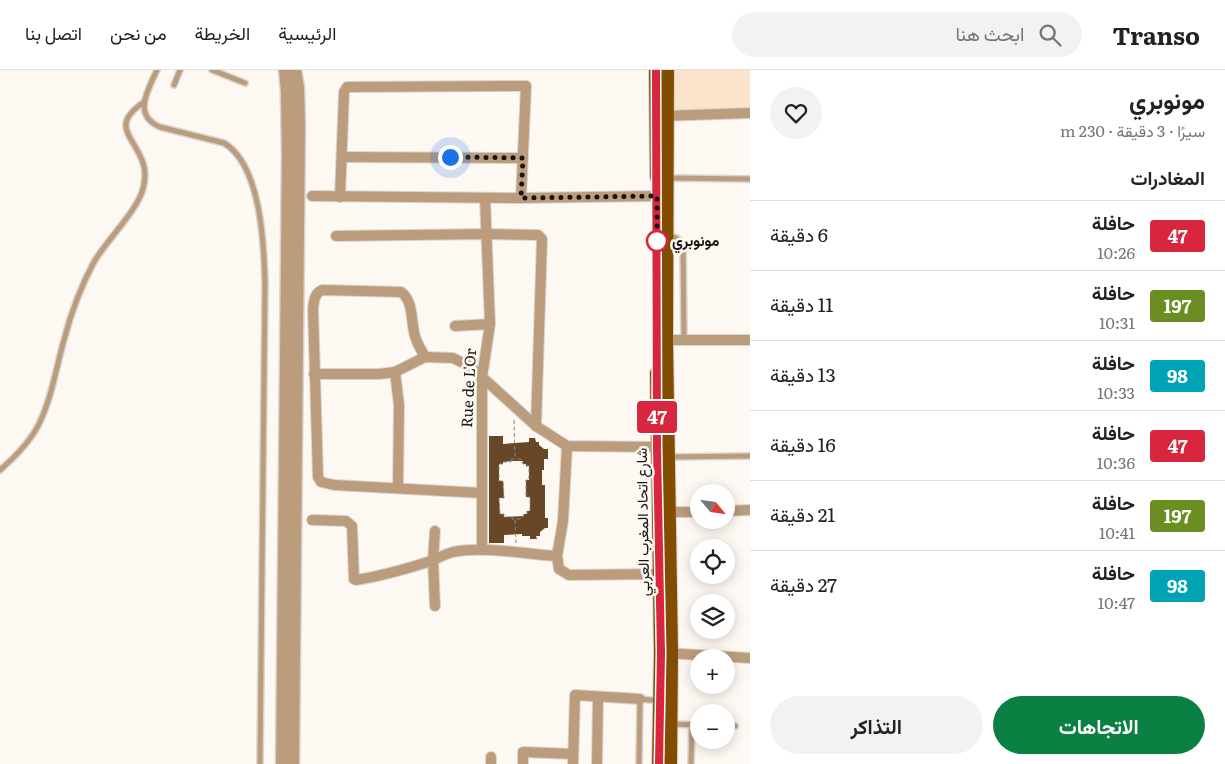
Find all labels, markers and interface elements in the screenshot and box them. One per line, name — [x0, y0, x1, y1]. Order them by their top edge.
search box — [732, 12, 1082, 57]
text: Transo — [1112, 17, 1200, 52]
text: اتصل بنا — [25, 19, 82, 46]
text: من نحن — [110, 19, 167, 46]
text: الخريطة — [195, 19, 250, 46]
text: الرئيسية — [278, 19, 336, 46]
text: ابحث هنا — [955, 19, 1024, 47]
icon: search — [1036, 21, 1064, 49]
text: مونوبري — [1129, 81, 1205, 116]
button: heart — [770, 87, 822, 139]
text: سيرًا · 3 دقيقة · 230 m — [1060, 118, 1205, 142]
your location — [438, 145, 463, 170]
text: المغادرات — [1130, 163, 1205, 191]
text: حافلة — [1092, 208, 1135, 236]
text: 6 دقيقة — [770, 220, 828, 248]
text: 47 — [1168, 222, 1187, 249]
place label: مونوبري — [672, 228, 719, 254]
marker: مونوبري — [646, 230, 668, 252]
text: 10:26 — [1097, 240, 1135, 264]
text: حافلة — [1092, 278, 1135, 306]
text: 11 دقيقة — [770, 290, 833, 318]
text: 197 — [1164, 292, 1191, 319]
text: 10:31 — [1099, 310, 1135, 334]
street label: Rue de L'Or — [454, 348, 481, 428]
text: حافلة — [1092, 348, 1135, 376]
text: 13 دقيقة — [770, 360, 836, 388]
text: 98 — [1167, 362, 1188, 389]
text: 10:33 — [1097, 380, 1135, 404]
line badge: 47 — [634, 401, 680, 433]
text: 47 — [647, 403, 667, 430]
text: حافلة — [1092, 418, 1135, 446]
text: 16 دقيقة — [770, 430, 836, 458]
text: 47 — [1168, 432, 1187, 459]
street label: شارع اتحاد المغرب العربي — [629, 447, 657, 597]
text: 10:36 — [1097, 450, 1135, 474]
north arrow — [690, 484, 735, 529]
map controls — [690, 484, 735, 749]
text: حافلة — [1092, 488, 1135, 516]
text: 21 دقيقة — [770, 500, 835, 528]
text: 197 — [1164, 502, 1191, 529]
text: 10:41 — [1099, 520, 1135, 544]
button: locate — [690, 539, 735, 584]
text: حافلة — [1092, 558, 1135, 586]
text: 27 دقيقة — [770, 570, 837, 598]
text: 98 — [1167, 572, 1188, 599]
text: 10:47 — [1098, 590, 1135, 614]
button: layers — [690, 594, 735, 639]
button: + — [690, 649, 735, 694]
button: التذاكر — [770, 696, 983, 754]
button: الاتجاهات — [993, 696, 1205, 754]
button: − — [690, 704, 735, 749]

